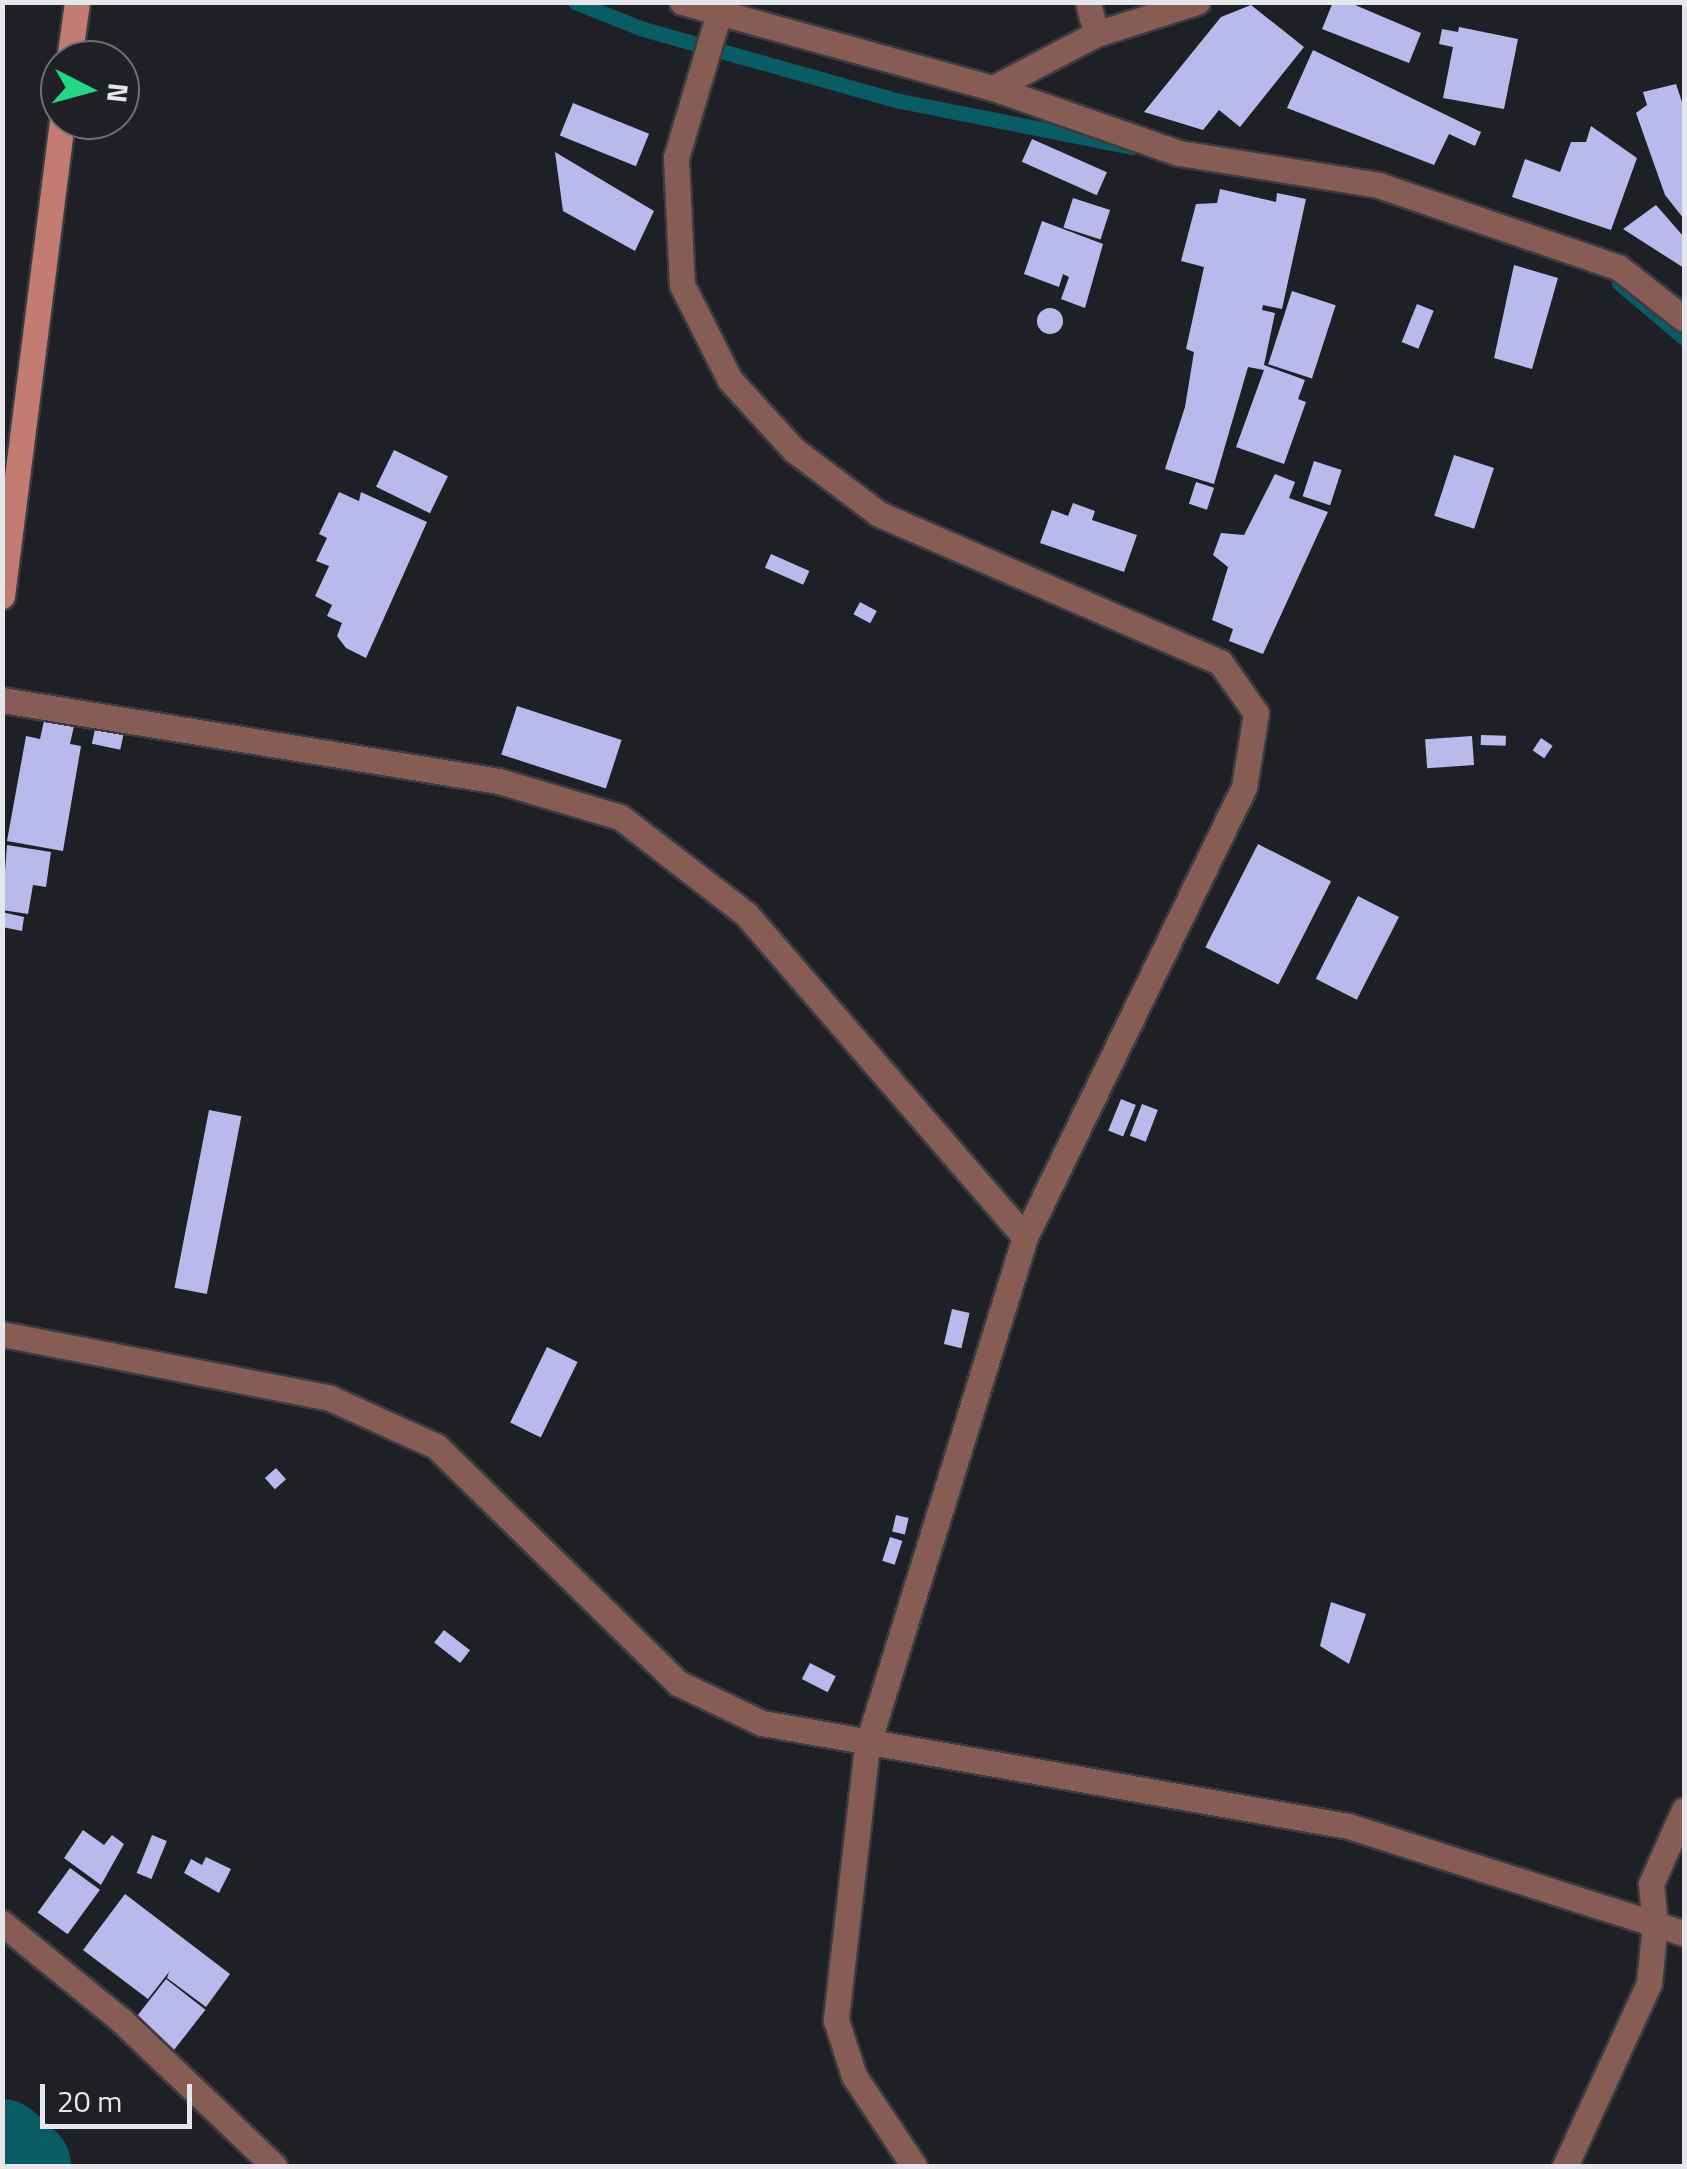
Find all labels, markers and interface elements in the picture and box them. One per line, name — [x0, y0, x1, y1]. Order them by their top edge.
north arrow — [40, 40, 140, 140]
text: N — [96, 81, 141, 105]
scale bar — [45, 2064, 198, 2126]
text: 20 m — [57, 2078, 122, 2124]

